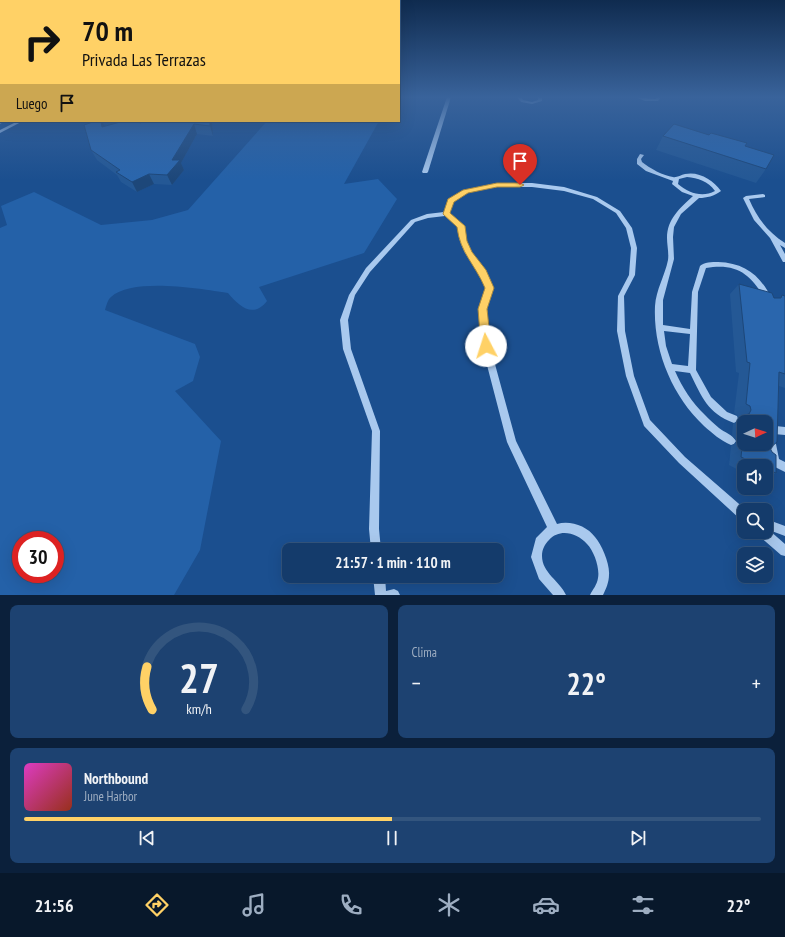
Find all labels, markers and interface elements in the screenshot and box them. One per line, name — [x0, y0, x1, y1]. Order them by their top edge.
text: 70 m — [82, 12, 133, 49]
icon: right — [16, 16, 68, 68]
text: Privada Las Terrazas — [82, 48, 206, 71]
icon: arrive — [56, 92, 78, 114]
text: Luego — [16, 94, 48, 113]
pin — [503, 144, 537, 185]
icon: arrive — [509, 150, 531, 172]
position arrow — [465, 325, 507, 367]
north arrow — [737, 415, 773, 451]
map controls — [737, 415, 773, 583]
button: sound — [737, 459, 773, 495]
button: search — [737, 503, 773, 539]
speed limit sign: 30 — [12, 531, 64, 583]
button: layers — [737, 547, 773, 583]
text: 21:57 · 1 min · 110 m — [335, 553, 451, 572]
text: Clima — [412, 644, 437, 661]
text: 27 — [179, 650, 219, 703]
text: 22° — [566, 664, 606, 703]
text: − — [412, 669, 421, 697]
text: + — [752, 669, 761, 697]
text: km/h — [186, 698, 211, 717]
text: Northbound — [84, 769, 148, 788]
text: June Harbor — [84, 788, 137, 805]
icon: previous — [136, 827, 158, 849]
icon: pause — [381, 827, 403, 849]
icon: next — [627, 827, 649, 849]
icon: directions — [143, 891, 171, 919]
icon: music — [240, 891, 268, 919]
icon: phone — [337, 891, 365, 919]
icon: climate — [435, 891, 463, 919]
icon: car — [532, 891, 560, 919]
icon: filters — [629, 891, 657, 919]
text: 21:56 — [35, 894, 74, 917]
text: 22° — [727, 894, 750, 917]

